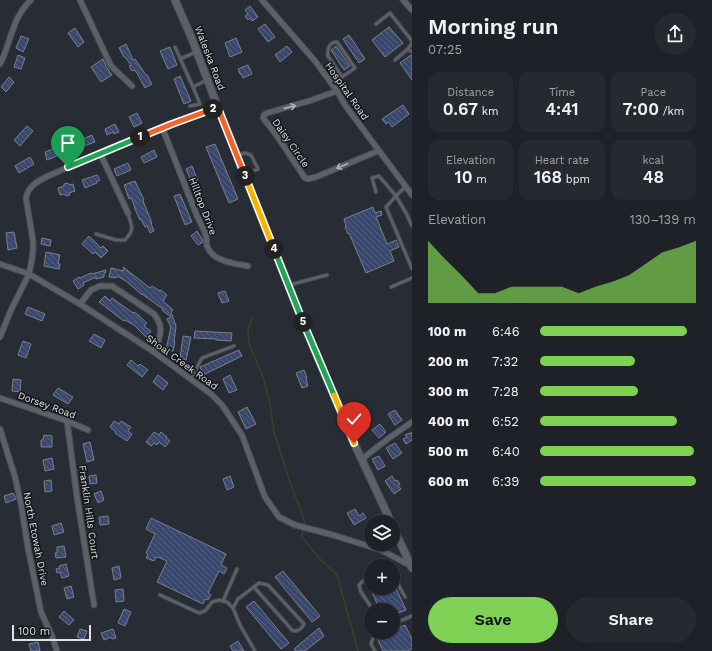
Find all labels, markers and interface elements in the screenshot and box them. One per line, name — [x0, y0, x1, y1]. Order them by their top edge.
button: share — [654, 13, 696, 55]
text: Morning run — [428, 14, 559, 39]
street label: Waleska Road — [193, 24, 227, 92]
text: 07:25 — [428, 42, 462, 57]
street label: Hospital Road — [323, 60, 371, 122]
text: Distance — [447, 86, 494, 99]
text: Time — [549, 86, 575, 99]
text: Pace — [641, 86, 666, 99]
pin: 2 — [203, 99, 223, 119]
text: 0.67 — [443, 99, 478, 119]
text: 4:41 — [545, 99, 579, 119]
text: 7:00 — [622, 99, 659, 119]
text: 2 — [210, 102, 216, 115]
one-way arrow — [283, 102, 296, 110]
text: km — [478, 105, 499, 118]
text: /km — [659, 105, 684, 118]
street label: Daisy Circle — [270, 117, 312, 170]
pin — [51, 126, 85, 167]
pin: 1 — [130, 127, 150, 147]
text: 1 — [138, 130, 142, 143]
icon: arrive — [57, 132, 79, 154]
text: Elevation — [446, 154, 495, 167]
text: Heart rate — [535, 154, 589, 167]
text: kcal — [642, 154, 664, 167]
one-way arrow — [337, 163, 349, 170]
pin: 3 — [235, 166, 255, 186]
text: 10 — [455, 167, 472, 187]
text: 168 — [534, 167, 562, 187]
text: 48 — [643, 167, 664, 187]
text: 3 — [242, 169, 248, 182]
text: m — [472, 173, 487, 186]
text: bpm — [562, 173, 590, 186]
street label: Hilltop Drive — [187, 176, 219, 236]
text: Elevation — [428, 212, 486, 227]
text: 130–139 m — [630, 212, 696, 227]
pin: 4 — [264, 239, 284, 259]
text: 4 — [270, 242, 278, 255]
pin: 5 — [293, 312, 313, 332]
text: 5 — [300, 315, 306, 328]
text: 100 m — [428, 324, 466, 339]
text: 6:46 — [492, 324, 520, 339]
street label: Shoal Creek Road — [144, 332, 220, 392]
text: 200 m — [428, 354, 468, 369]
text: 7:32 — [492, 354, 518, 369]
text: 300 m — [428, 384, 468, 399]
text: 7:28 — [492, 384, 519, 399]
street label: Dorsey Road — [17, 389, 77, 421]
pin — [337, 402, 371, 443]
icon: check — [343, 408, 365, 430]
text: 400 m — [428, 414, 469, 429]
text: 6:52 — [492, 414, 519, 429]
text: 500 m — [428, 444, 468, 459]
text: 6:40 — [492, 444, 520, 459]
street label: Franklin Hills Court — [77, 465, 101, 560]
text: 600 m — [428, 474, 469, 489]
text: 6:39 — [492, 474, 519, 489]
street label: North Etowah Drive — [21, 491, 51, 587]
map controls — [364, 515, 400, 639]
button: layers — [364, 515, 400, 551]
button: + — [364, 559, 400, 595]
button: Save — [428, 597, 558, 643]
button: Share — [566, 597, 696, 643]
button: − — [364, 603, 400, 639]
scale bar — [12, 623, 91, 642]
text: 100 m — [18, 625, 50, 638]

